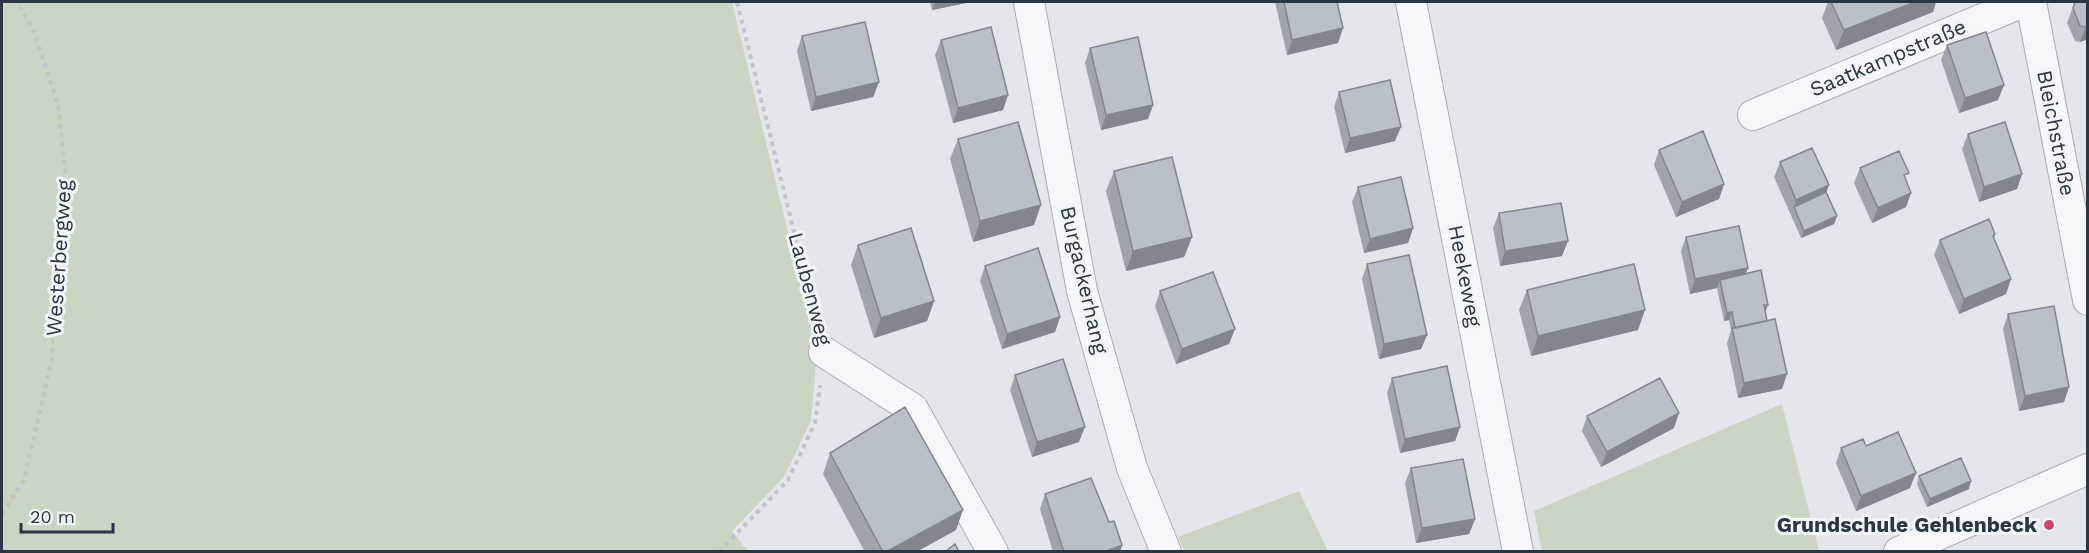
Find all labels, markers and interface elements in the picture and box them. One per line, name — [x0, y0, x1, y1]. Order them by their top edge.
street label: Saatkampstraße — [1806, 13, 1970, 102]
street label: Bleichstraße — [2032, 68, 2081, 198]
street label: Westerbergweg — [41, 178, 77, 337]
street label: Burgackerhang — [1055, 204, 1114, 357]
street label: Heekeweg — [1443, 223, 1488, 330]
street label: Laubenweg — [783, 230, 838, 349]
scale bar — [21, 496, 112, 534]
text: 20 m — [30, 506, 75, 527]
place label: Grundschule Gehlenbeck — [1777, 512, 2038, 537]
marker: Grundschule Gehlenbeck — [2042, 518, 2056, 532]

